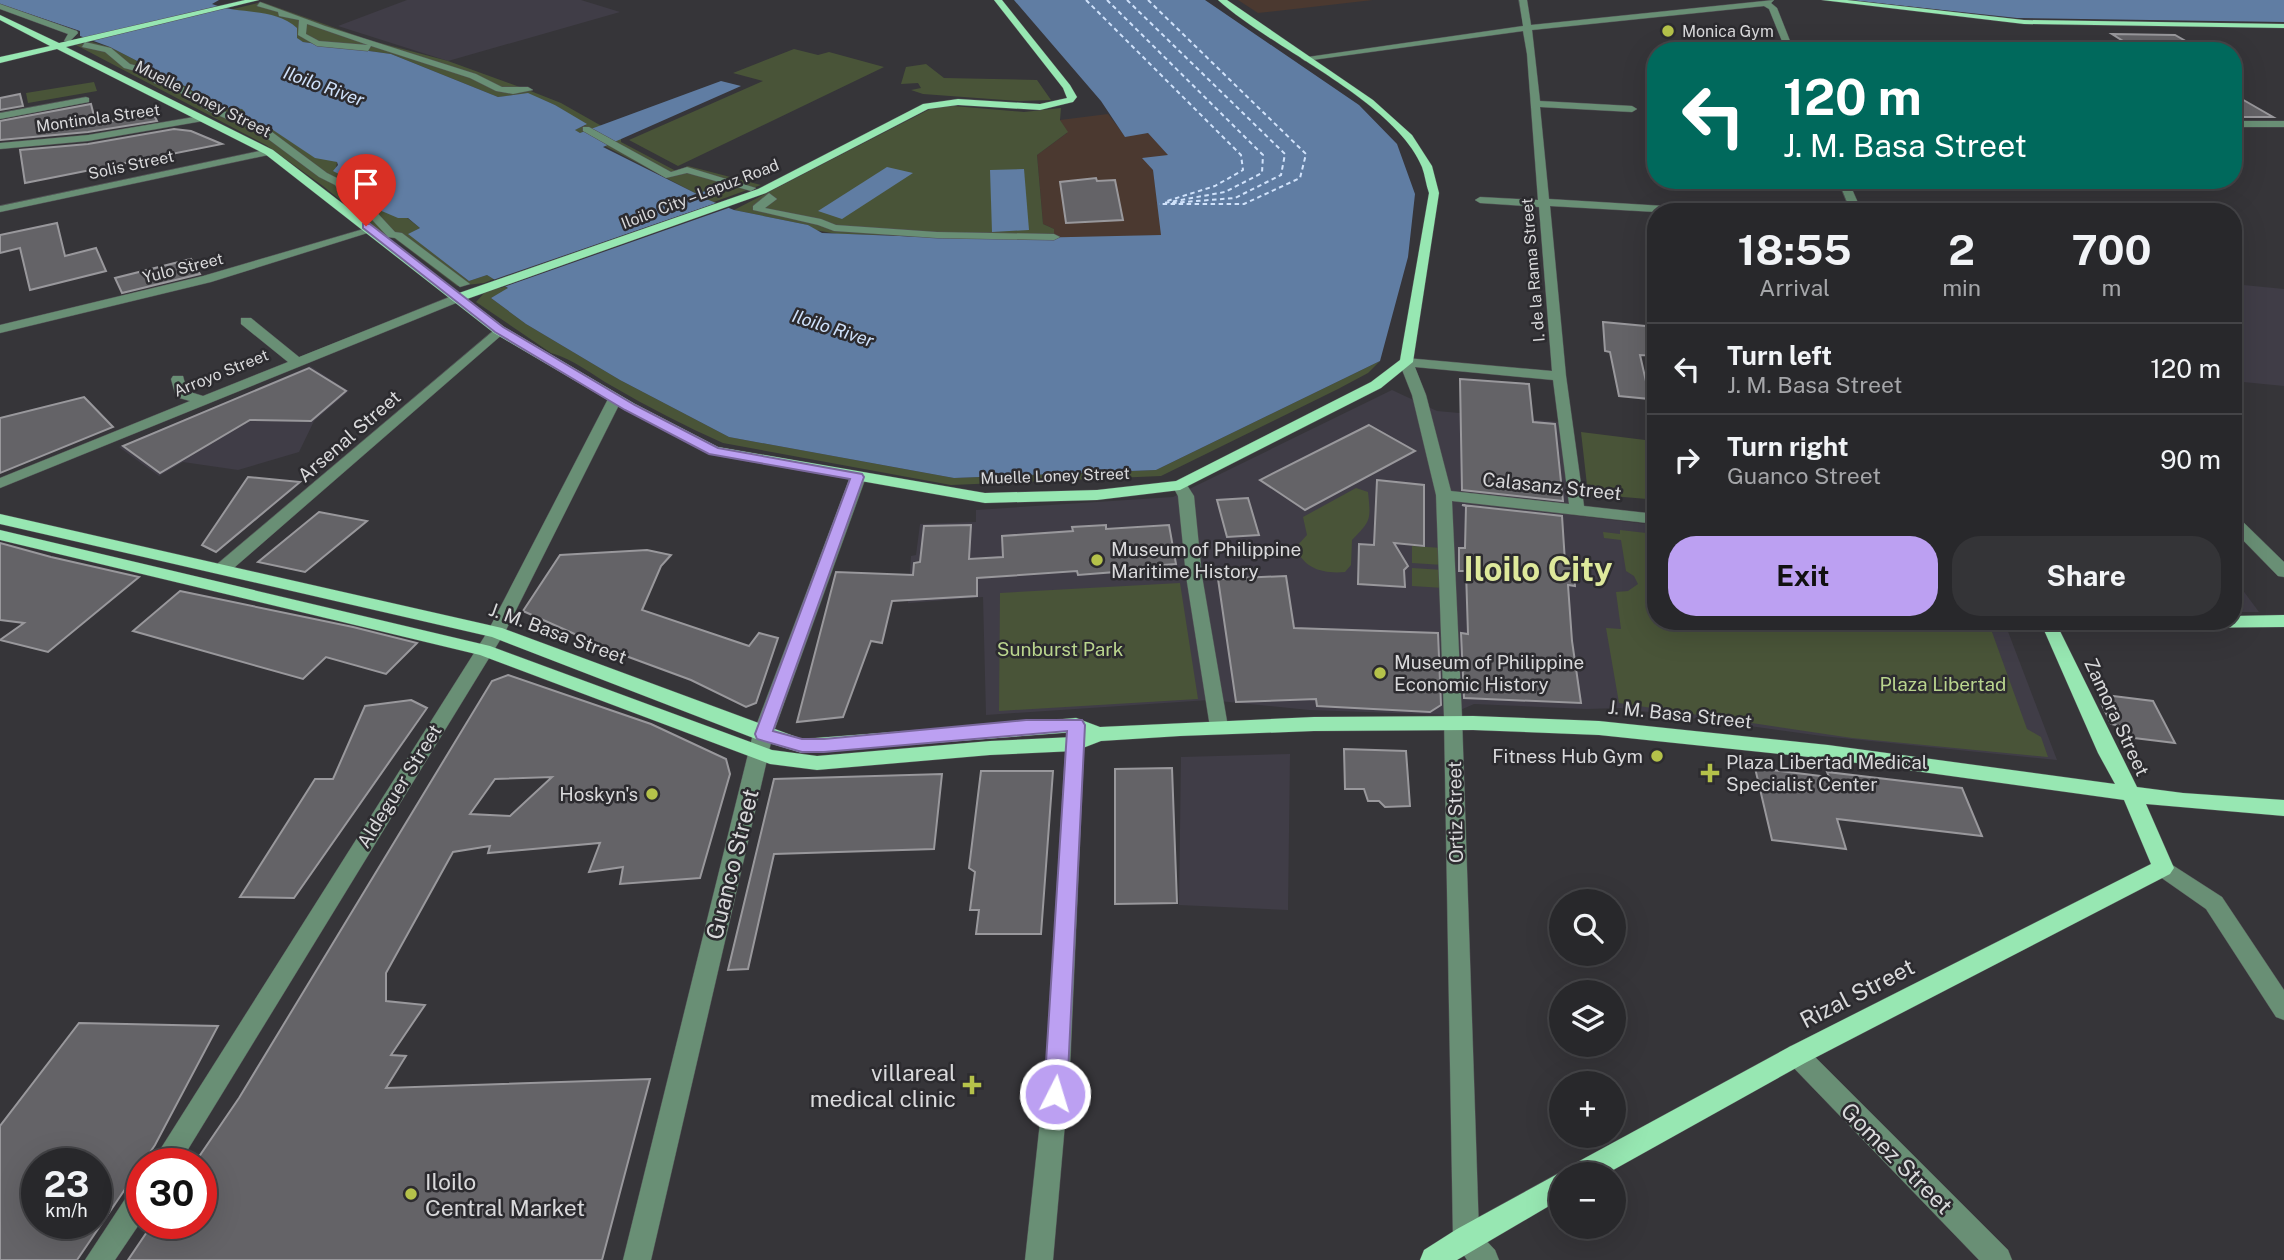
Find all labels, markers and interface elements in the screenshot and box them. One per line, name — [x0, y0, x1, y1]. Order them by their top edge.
place label: Monica Gym — [1682, 22, 1774, 41]
marker: Monica Gym — [1660, 23, 1676, 39]
street label: Muelle Loney Street — [132, 57, 274, 141]
water label: Iloilo River — [281, 62, 367, 110]
text: 120 m — [1783, 68, 1922, 126]
icon: left — [1668, 70, 1759, 161]
street label: Montinola Street — [35, 100, 161, 136]
text: J. M. Basa Street — [1783, 127, 2027, 164]
street label: Solis Street — [86, 147, 176, 183]
pin — [336, 154, 396, 226]
street label: Iloilo City – Lapuz Road — [618, 155, 782, 233]
icon: arrive — [347, 165, 385, 203]
street label: I. de la Rama Street — [1517, 197, 1549, 343]
text: 18:55 — [1737, 225, 1852, 274]
text: 2 — [1948, 225, 1975, 274]
text: 700 — [2072, 225, 2152, 274]
street label: Yulo Street — [141, 249, 225, 287]
text: Arrival — [1759, 274, 1830, 301]
text: min — [1942, 274, 1981, 301]
text: m — [2102, 274, 2122, 301]
water label: Iloilo River — [790, 305, 877, 351]
text: Turn left — [1727, 340, 1832, 371]
street label: Arroyo Street — [171, 345, 271, 401]
icon: left — [1668, 350, 1706, 388]
text: 120 m — [2150, 353, 2221, 384]
text: J. M. Basa Street — [1727, 371, 1902, 398]
street label: Arsenal Street — [293, 386, 405, 486]
text: Turn right — [1727, 431, 1849, 462]
icon: right — [1668, 441, 1706, 479]
text: 90 m — [2160, 444, 2221, 475]
text: Guanco Street — [1727, 462, 1881, 489]
street label: Muelle Loney Street — [980, 464, 1130, 488]
street label: Calasanz Street — [1481, 468, 1623, 504]
button: Exit — [1668, 536, 1938, 616]
button: Share — [1952, 536, 2221, 616]
place label: Museum of Philippine Maritime History — [1111, 538, 1301, 582]
district label: Iloilo City — [1464, 550, 1613, 588]
marker: Museum of Philippine Maritime History — [1089, 552, 1105, 568]
street label: J. M. Basa Street — [486, 598, 630, 668]
park label: Sunburst Park — [997, 638, 1124, 660]
place label: Museum of Philippine Economic History — [1394, 651, 1584, 695]
street label: Zamora Street — [2080, 655, 2154, 779]
marker: Museum of Philippine Economic History — [1372, 665, 1388, 681]
park label: Plaza Libertad — [1880, 673, 2006, 695]
street label: J. M. Basa Street — [1607, 695, 1753, 733]
street label: Aldeguer Street — [352, 720, 446, 852]
place label: Fitness Hub Gym — [1492, 745, 1643, 767]
marker: Fitness Hub Gym — [1649, 748, 1665, 764]
place label: Plaza Libertad Medical Specialist Center — [1726, 751, 1928, 795]
street label: Ortiz Street — [1443, 761, 1467, 863]
marker: Plaza Libertad Medical Specialist Center — [1700, 763, 1720, 783]
place label: Hoskyn's — [559, 783, 638, 805]
marker: Hoskyn's — [644, 786, 660, 802]
street label: Guanco Street — [700, 786, 764, 942]
map controls — [1549, 889, 1626, 1239]
button: search — [1549, 889, 1626, 966]
street label: Rizal Street — [1795, 953, 1919, 1033]
button: layers — [1549, 980, 1626, 1057]
position arrow — [1018, 1057, 1092, 1131]
place label: villareal medical clinic — [810, 1059, 956, 1112]
button: + — [1549, 1071, 1626, 1148]
marker: villareal medical clinic — [962, 1075, 982, 1095]
street label: Gomez Street — [1836, 1097, 1958, 1219]
speed limit sign: 30 — [126, 1148, 217, 1239]
button: − — [1549, 1162, 1626, 1239]
text: 23 — [44, 1164, 89, 1205]
place label: Iloilo Central Market — [425, 1168, 585, 1221]
marker: Iloilo Central Market — [403, 1186, 419, 1202]
text: km/h — [45, 1200, 88, 1221]

